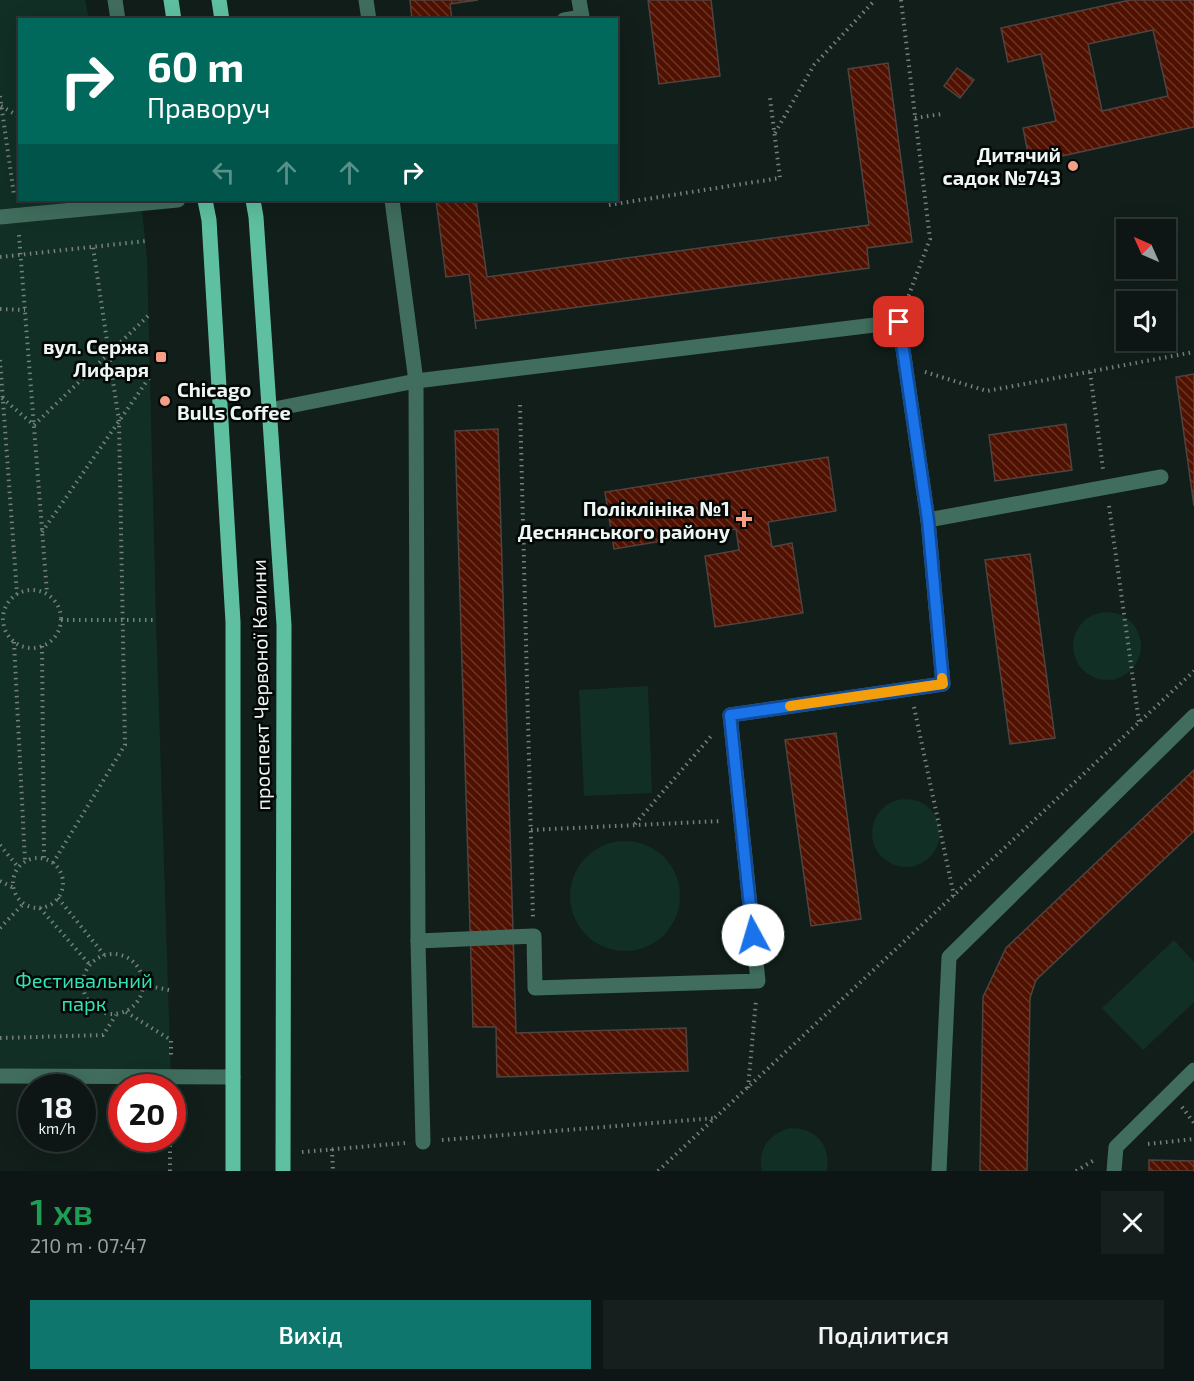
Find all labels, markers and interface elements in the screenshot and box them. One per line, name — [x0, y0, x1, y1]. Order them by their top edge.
text: 60 m — [147, 40, 244, 90]
icon: right — [48, 42, 126, 120]
text: Праворуч — [147, 91, 270, 123]
place label: Дитячий садок №743 — [943, 142, 1061, 189]
icon: left — [207, 156, 240, 189]
icon: ahead — [270, 156, 303, 189]
icon: ahead — [333, 156, 366, 189]
icon: right — [396, 156, 429, 189]
marker: Дитячий садок №743 — [1066, 159, 1080, 173]
north arrow — [1116, 219, 1176, 279]
map controls — [1116, 219, 1176, 351]
button: sound — [1116, 291, 1176, 351]
pin — [873, 296, 924, 347]
icon: arrive — [882, 305, 915, 338]
place label: вул. Сержа Лифаря — [43, 334, 149, 381]
marker: вул. Сержа Лифаря — [154, 350, 168, 364]
place label: Chicago Bulls Coffee — [177, 377, 291, 424]
marker: Chicago Bulls Coffee — [158, 394, 172, 408]
place label: Поліклініка №1 Деснянського району — [518, 496, 731, 543]
marker: Поліклініка №1 Деснянського району — [735, 510, 753, 528]
street label: проспект Червоної Калини — [246, 559, 274, 811]
position arrow — [721, 903, 785, 967]
park label: Фестивальний парк — [15, 968, 153, 1015]
speed limit sign: 20 — [108, 1074, 186, 1152]
text: 18 — [41, 1088, 73, 1124]
text: km/h — [38, 1119, 76, 1137]
text: 1 хв — [30, 1189, 93, 1232]
button: close — [1101, 1191, 1164, 1254]
text: 210 m · 07:47 — [30, 1233, 146, 1257]
button: Вихід — [30, 1300, 591, 1369]
button: Поділитися — [603, 1300, 1164, 1369]

